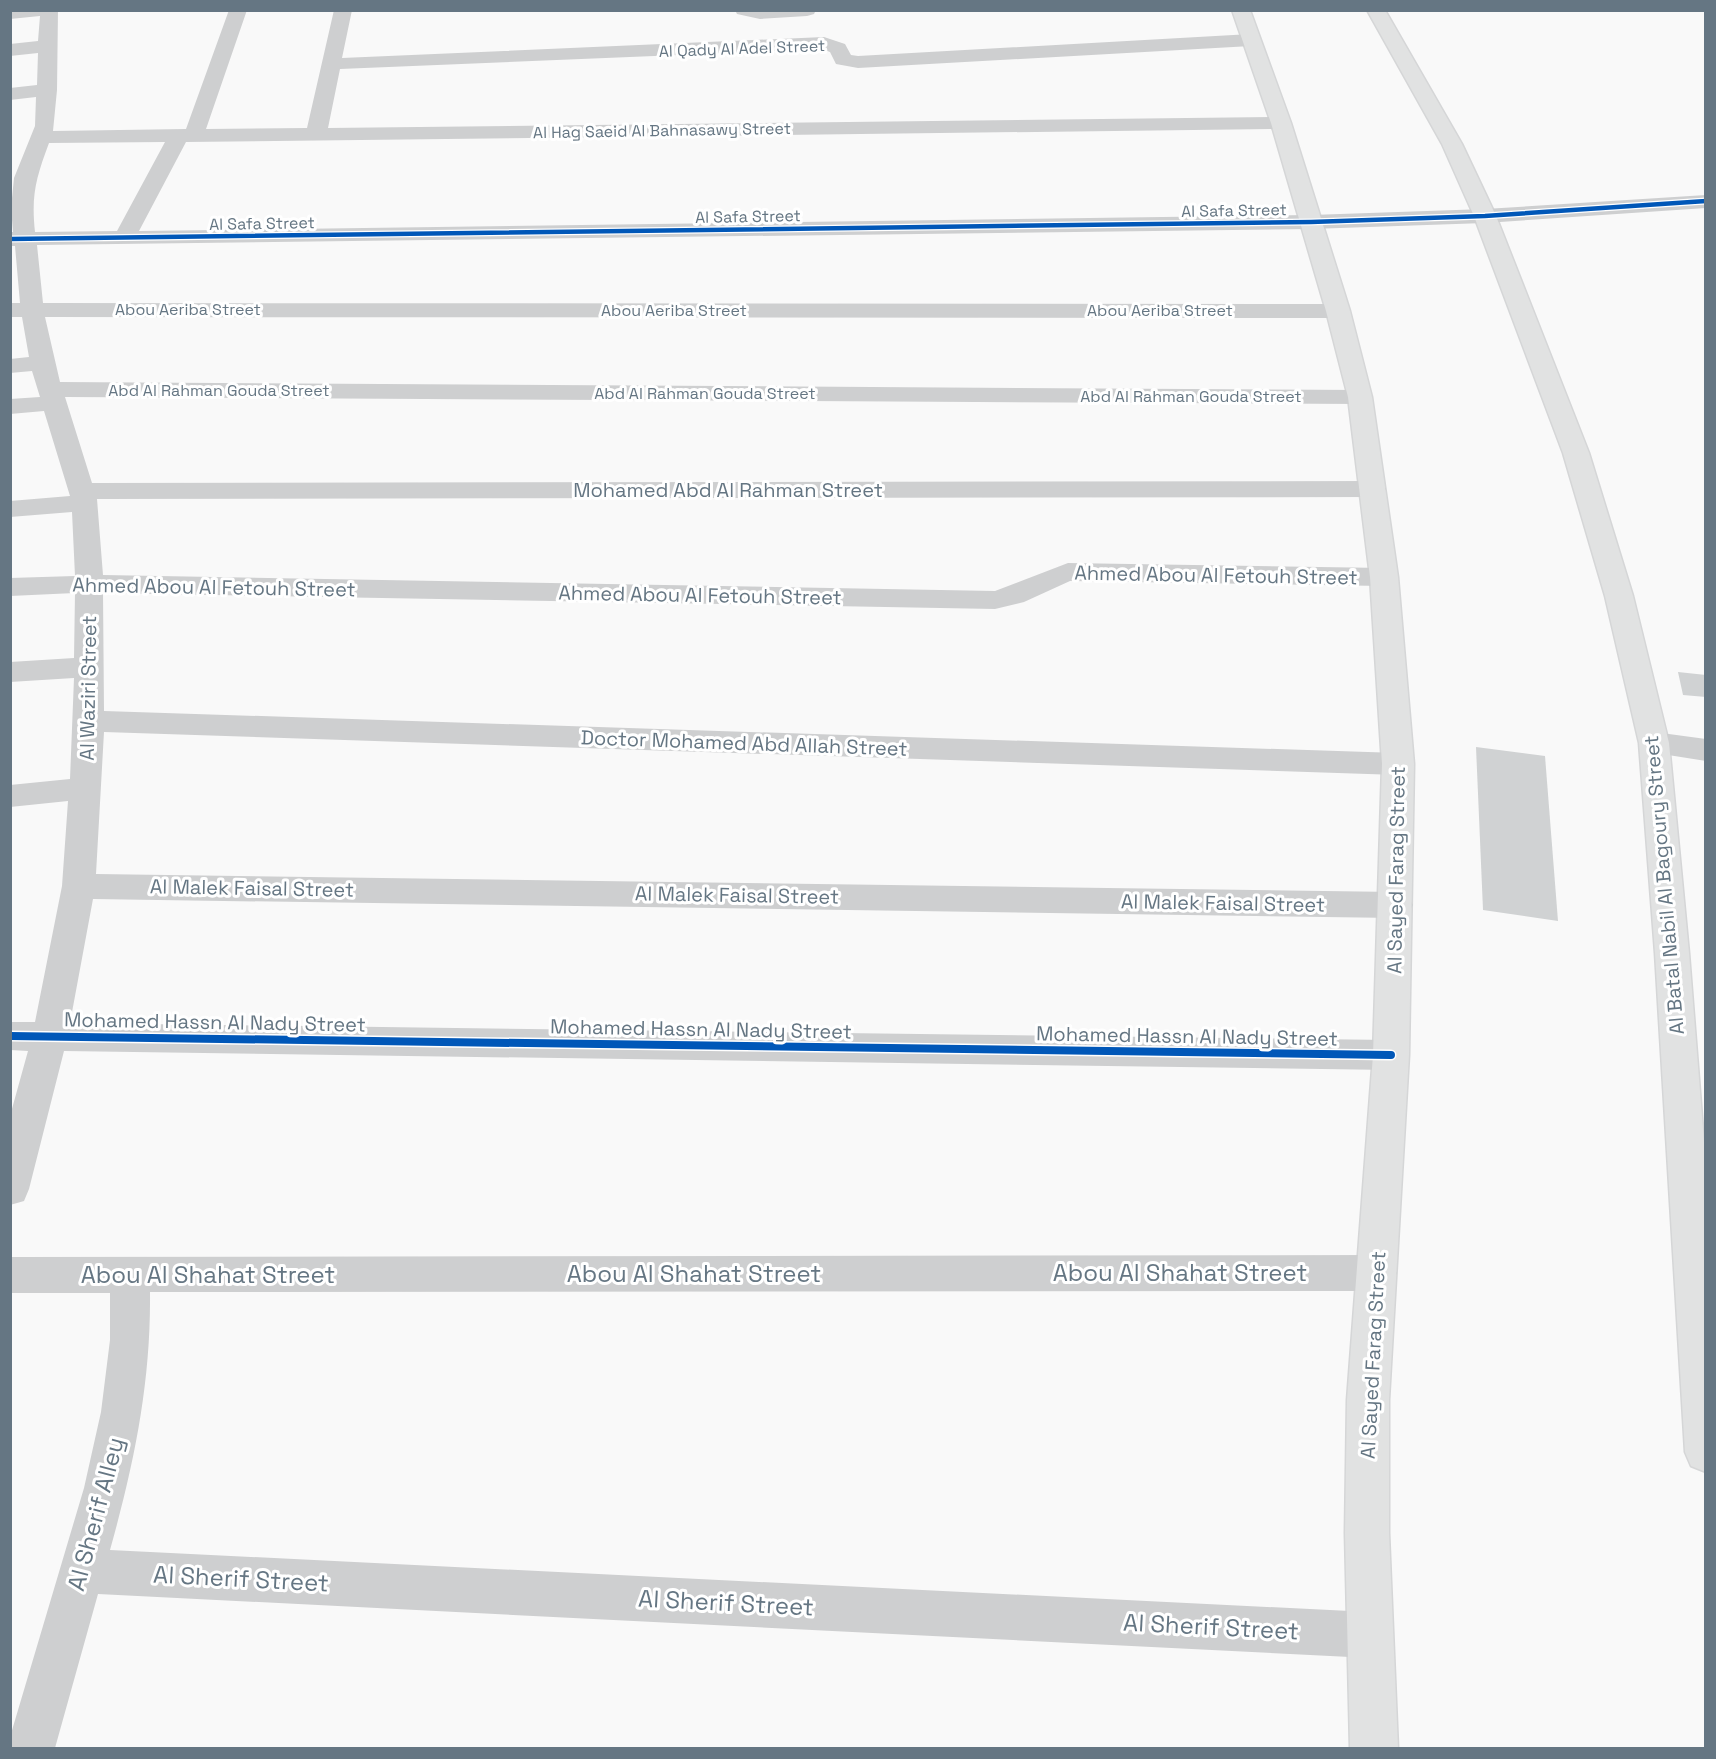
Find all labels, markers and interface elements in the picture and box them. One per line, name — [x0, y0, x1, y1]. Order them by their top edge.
street label: Al Qady Al Adel Street — [658, 35, 826, 62]
street label: Al Hag Saeid Al Bahnasawy Street — [533, 118, 791, 143]
street label: Al Safa Street — [1181, 199, 1287, 222]
street label: Al Safa Street — [695, 205, 801, 228]
street label: Al Safa Street — [209, 212, 315, 235]
street label: Abou Aeriba Street — [115, 299, 261, 320]
street label: Abou Aeriba Street — [601, 300, 747, 321]
street label: Abou Aeriba Street — [1087, 300, 1233, 321]
street label: Abd Al Rahman Gouda Street — [108, 380, 330, 401]
street label: Abd Al Rahman Gouda Street — [594, 383, 816, 404]
street label: Abd Al Rahman Gouda Street — [1080, 386, 1302, 407]
street label: Mohamed Abd Al Rahman Street — [573, 477, 883, 503]
street label: Ahmed Abou Al Fetouh Street — [1074, 560, 1358, 590]
street label: Ahmed Abou Al Fetouh Street — [72, 572, 356, 602]
street label: Ahmed Abou Al Fetouh Street — [558, 580, 842, 610]
street label: Al Waziri Street — [74, 615, 102, 761]
street label: Doctor Mohamed Abd Allah Street — [580, 724, 908, 762]
street label: Al Batal Nabil Al Bagoury Street — [1638, 734, 1690, 1036]
street label: Al Sayed Farag Street — [1381, 766, 1411, 974]
street label: Al Malek Faisal Street — [150, 873, 354, 903]
street label: Al Malek Faisal Street — [635, 880, 839, 910]
street label: Al Malek Faisal Street — [1121, 888, 1325, 918]
street label: Mohamed Hassn Al Nady Street — [64, 1006, 366, 1038]
street label: Mohamed Hassn Al Nady Street — [550, 1013, 852, 1045]
street label: Mohamed Hassn Al Nady Street — [1036, 1020, 1338, 1052]
street label: Al Sayed Farag Street — [1355, 1251, 1391, 1459]
street label: Abou Al Shahat Street — [1053, 1257, 1307, 1288]
street label: Abou Al Shahat Street — [567, 1258, 821, 1289]
street label: Abou Al Shahat Street — [81, 1259, 335, 1290]
street label: Al Sherif Alley — [60, 1434, 131, 1594]
street label: Al Sherif Street — [152, 1558, 330, 1599]
street label: Al Sherif Street — [637, 1582, 815, 1623]
street label: Al Sherif Street — [1122, 1606, 1300, 1647]

